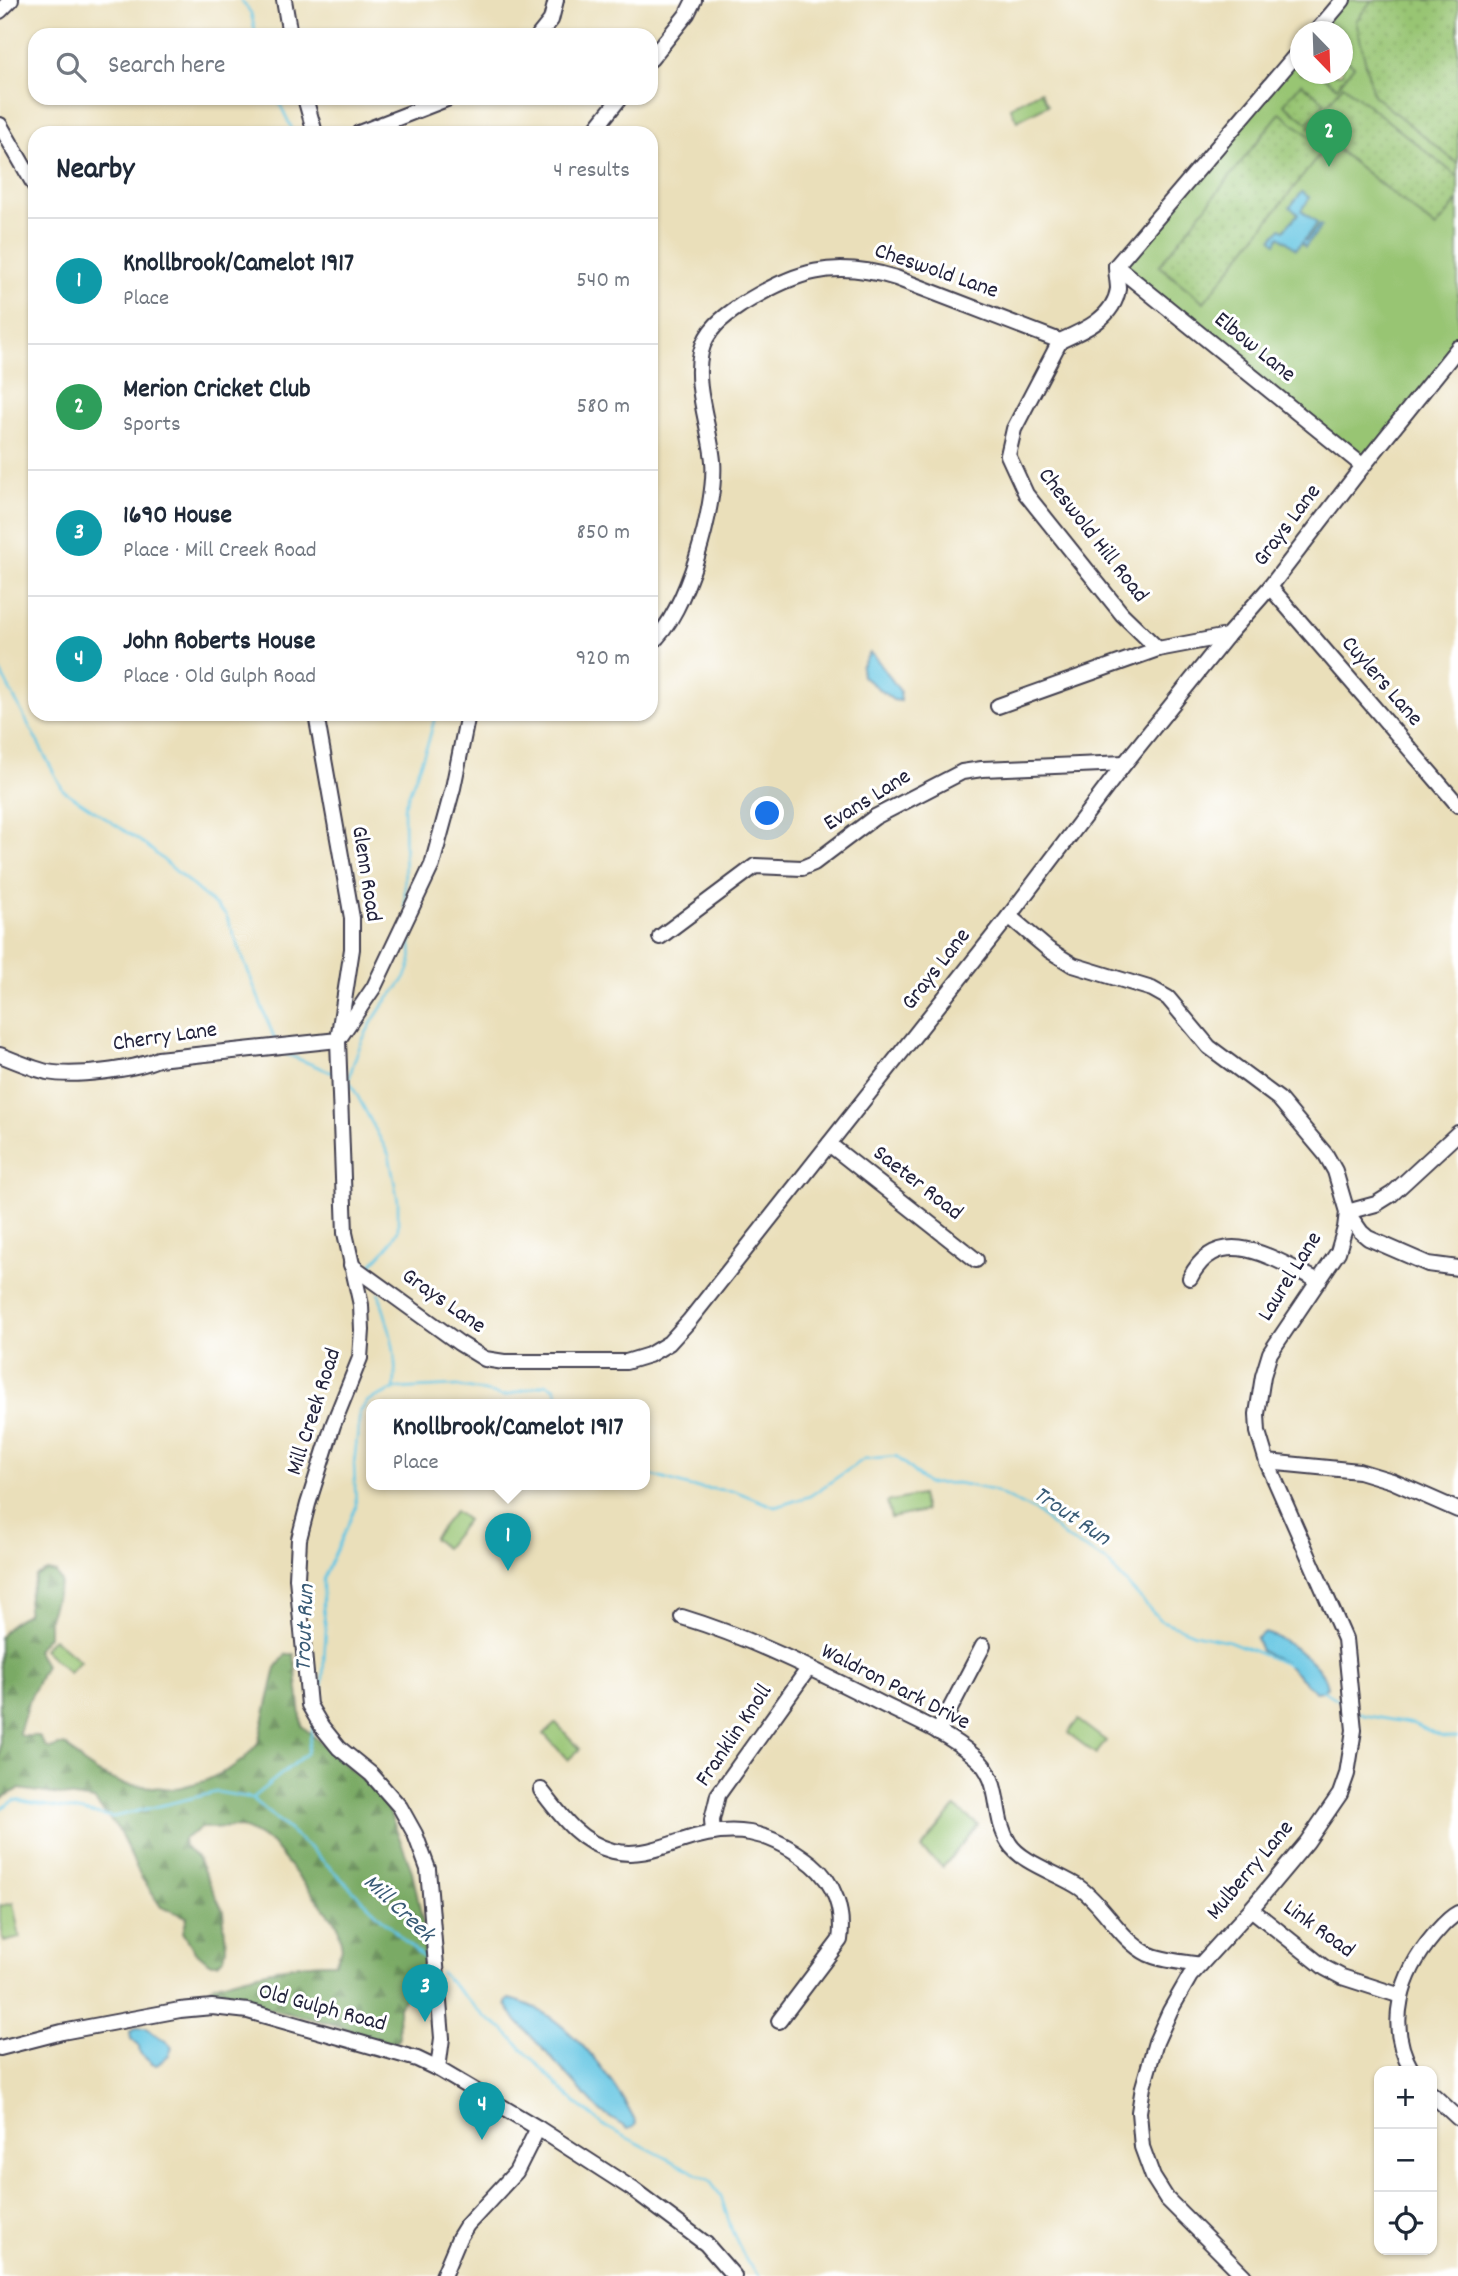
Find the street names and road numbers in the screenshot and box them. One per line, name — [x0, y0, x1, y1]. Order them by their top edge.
street label: Cheswold Lane — [870, 235, 1002, 309]
street label: Elbow Lane — [1206, 305, 1302, 391]
street label: Cheswold Hill Road — [1029, 461, 1155, 611]
street label: Grays Lane — [1246, 478, 1330, 574]
street label: Cuylers Lane — [1332, 629, 1430, 735]
street label: Evans Lane — [818, 761, 918, 841]
street label: Glenn Road — [341, 824, 389, 924]
street label: Grays Lane — [894, 922, 980, 1018]
street label: Cherry Lane — [111, 1014, 219, 1062]
street label: Saeter Road — [865, 1138, 969, 1230]
street label: Laurel Lane — [1250, 1226, 1332, 1328]
street label: Grays Lane — [394, 1261, 492, 1343]
street label: Mill Creek Road — [279, 1344, 351, 1480]
street label: Waldron Park Drive — [815, 1636, 975, 1740]
street label: Franklin Knoll — [688, 1678, 782, 1794]
street label: Mulberry Lane — [1199, 1814, 1303, 1928]
street label: Link Road — [1275, 1893, 1361, 1967]
street label: Old Gulph Road — [254, 1976, 390, 2042]

